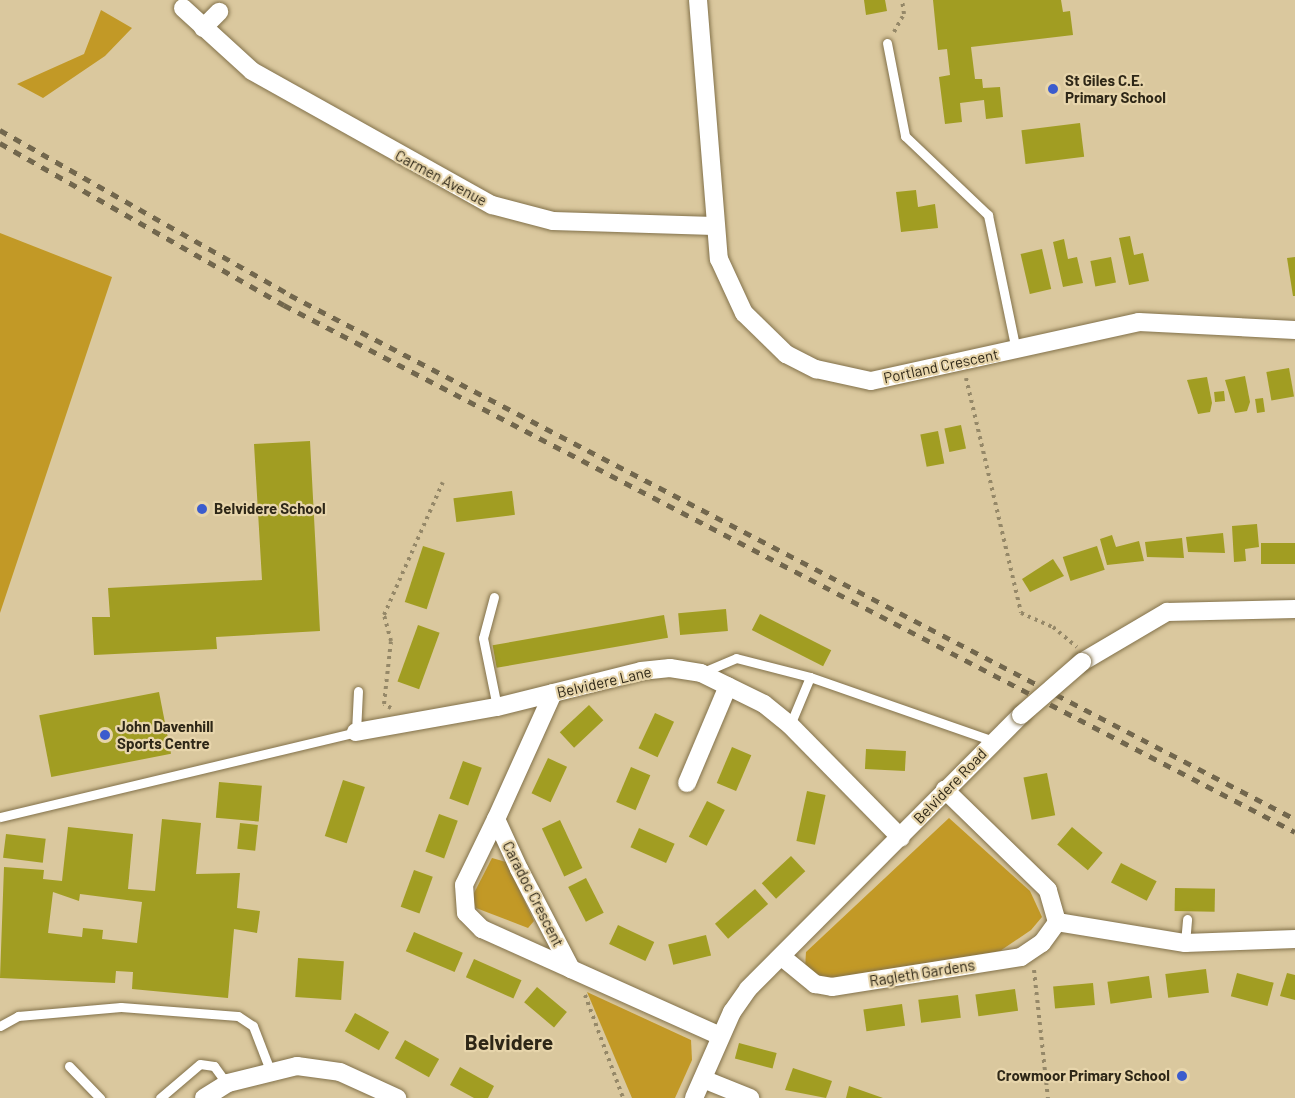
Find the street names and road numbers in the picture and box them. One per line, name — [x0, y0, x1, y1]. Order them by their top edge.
street label: Carmen Avenue — [392, 146, 490, 210]
street label: Portland Crescent — [882, 345, 1000, 387]
street label: Belvidere Lane — [555, 662, 653, 702]
street label: Belvidere Road — [910, 745, 990, 827]
street label: Caradoc Crescent — [499, 838, 567, 950]
street label: Ragleth Gardens — [868, 956, 976, 990]

